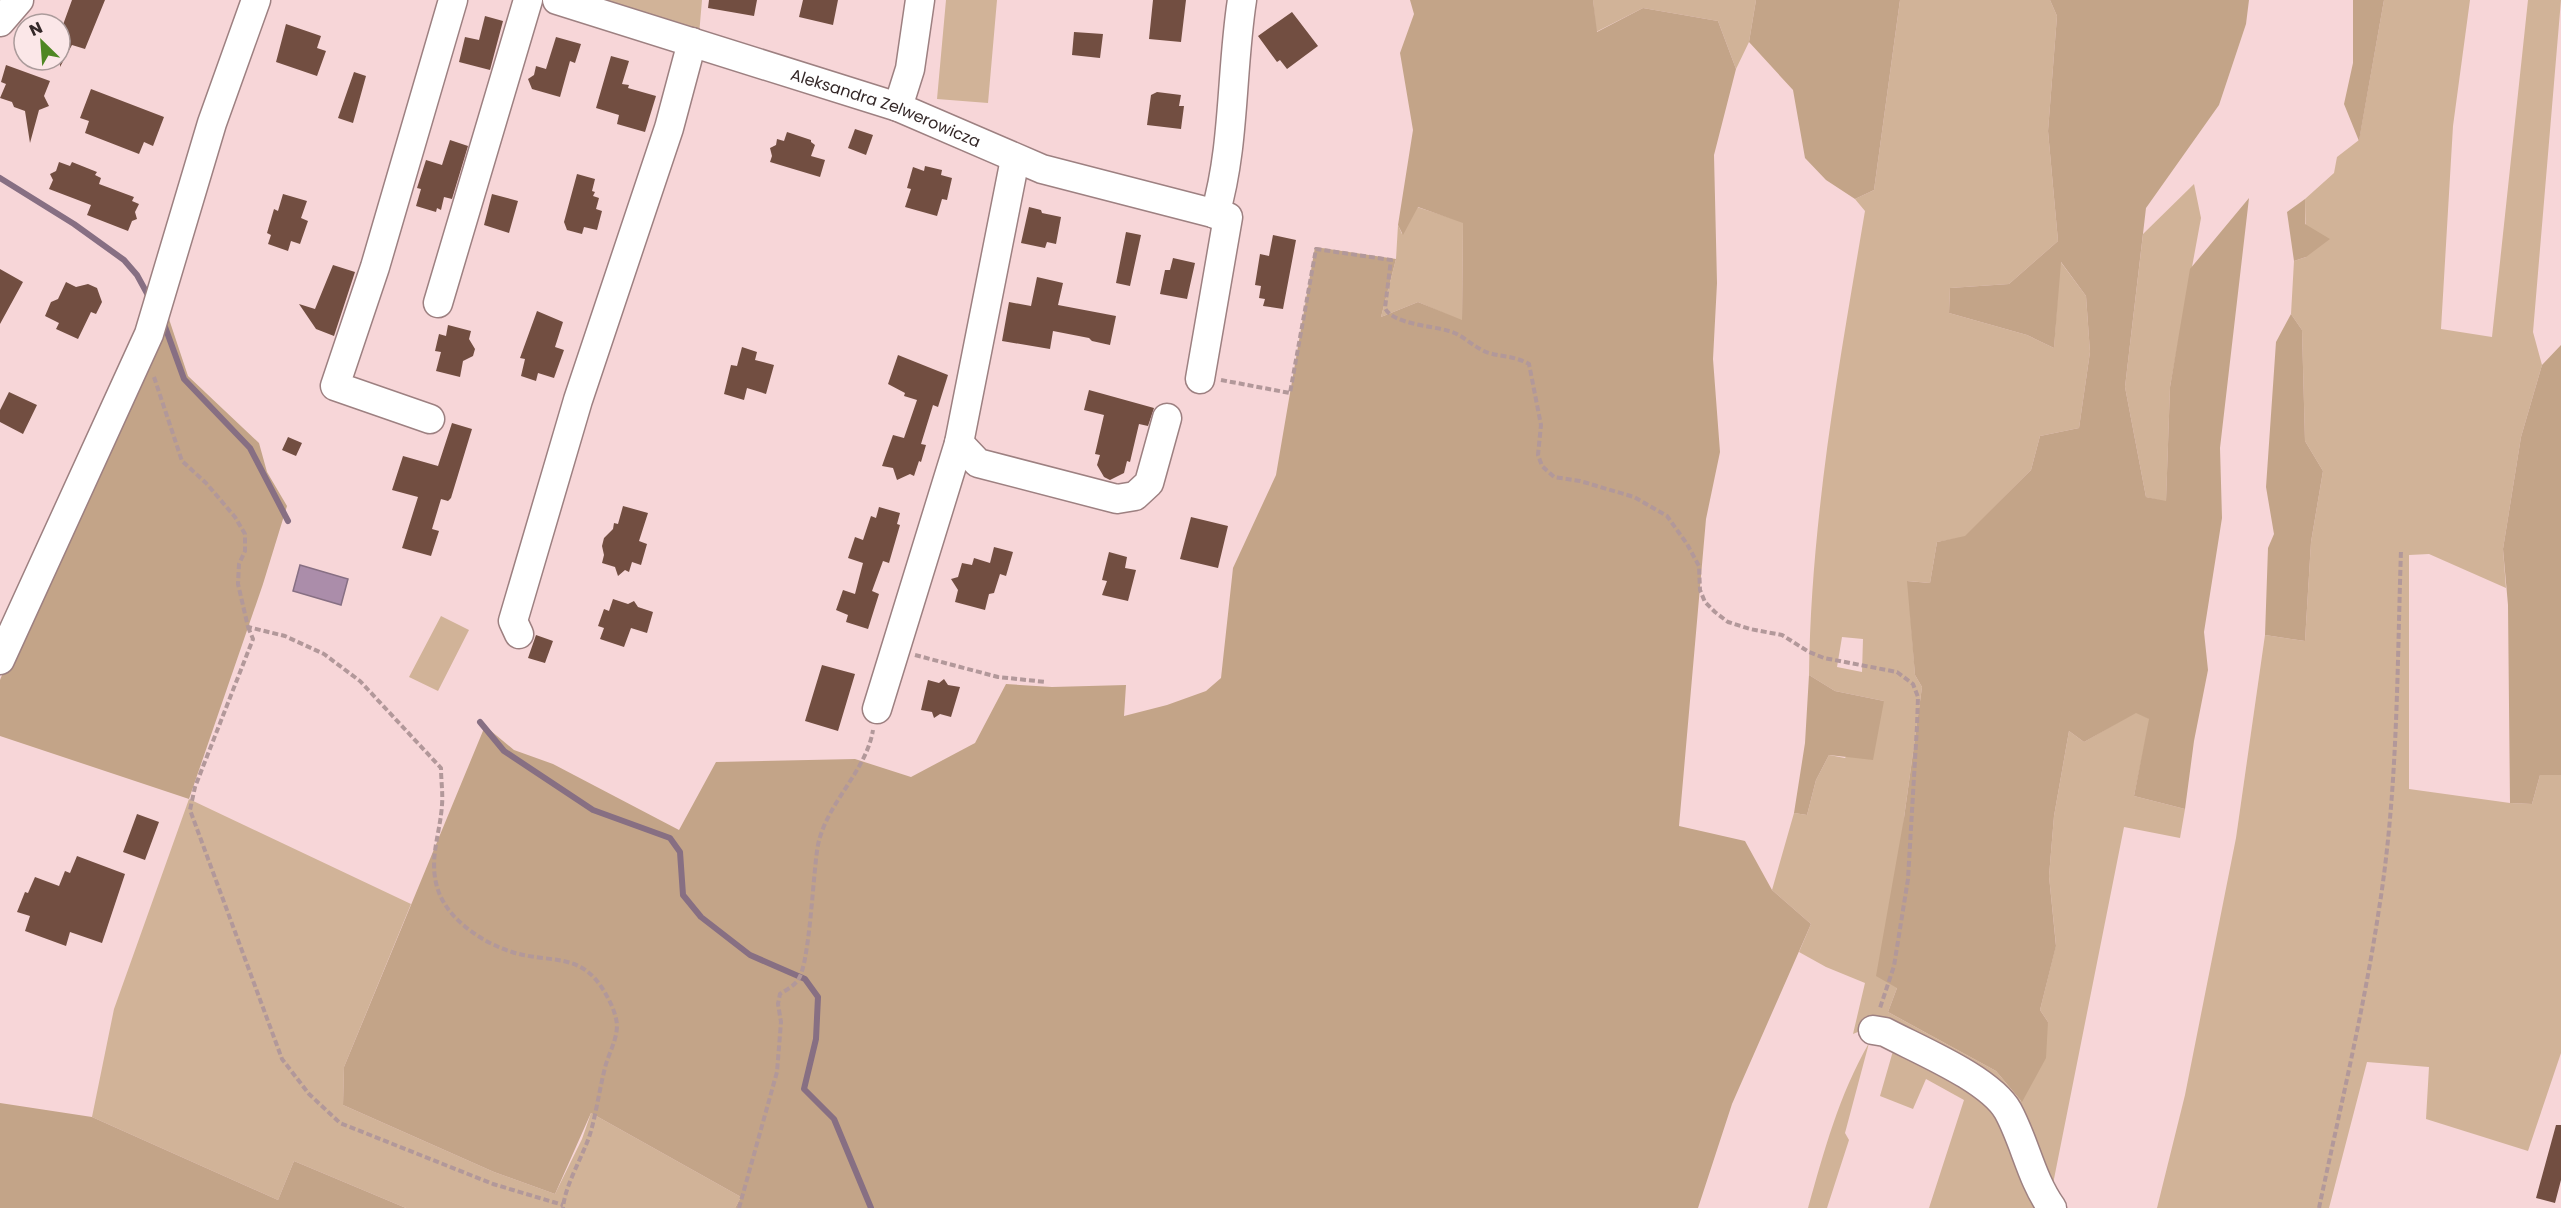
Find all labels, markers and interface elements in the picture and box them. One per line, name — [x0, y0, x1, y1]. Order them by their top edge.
north arrow — [12, 12, 72, 72]
text: N — [26, 16, 46, 42]
street label: Aleksandra Zelwerowicza — [788, 63, 984, 153]

